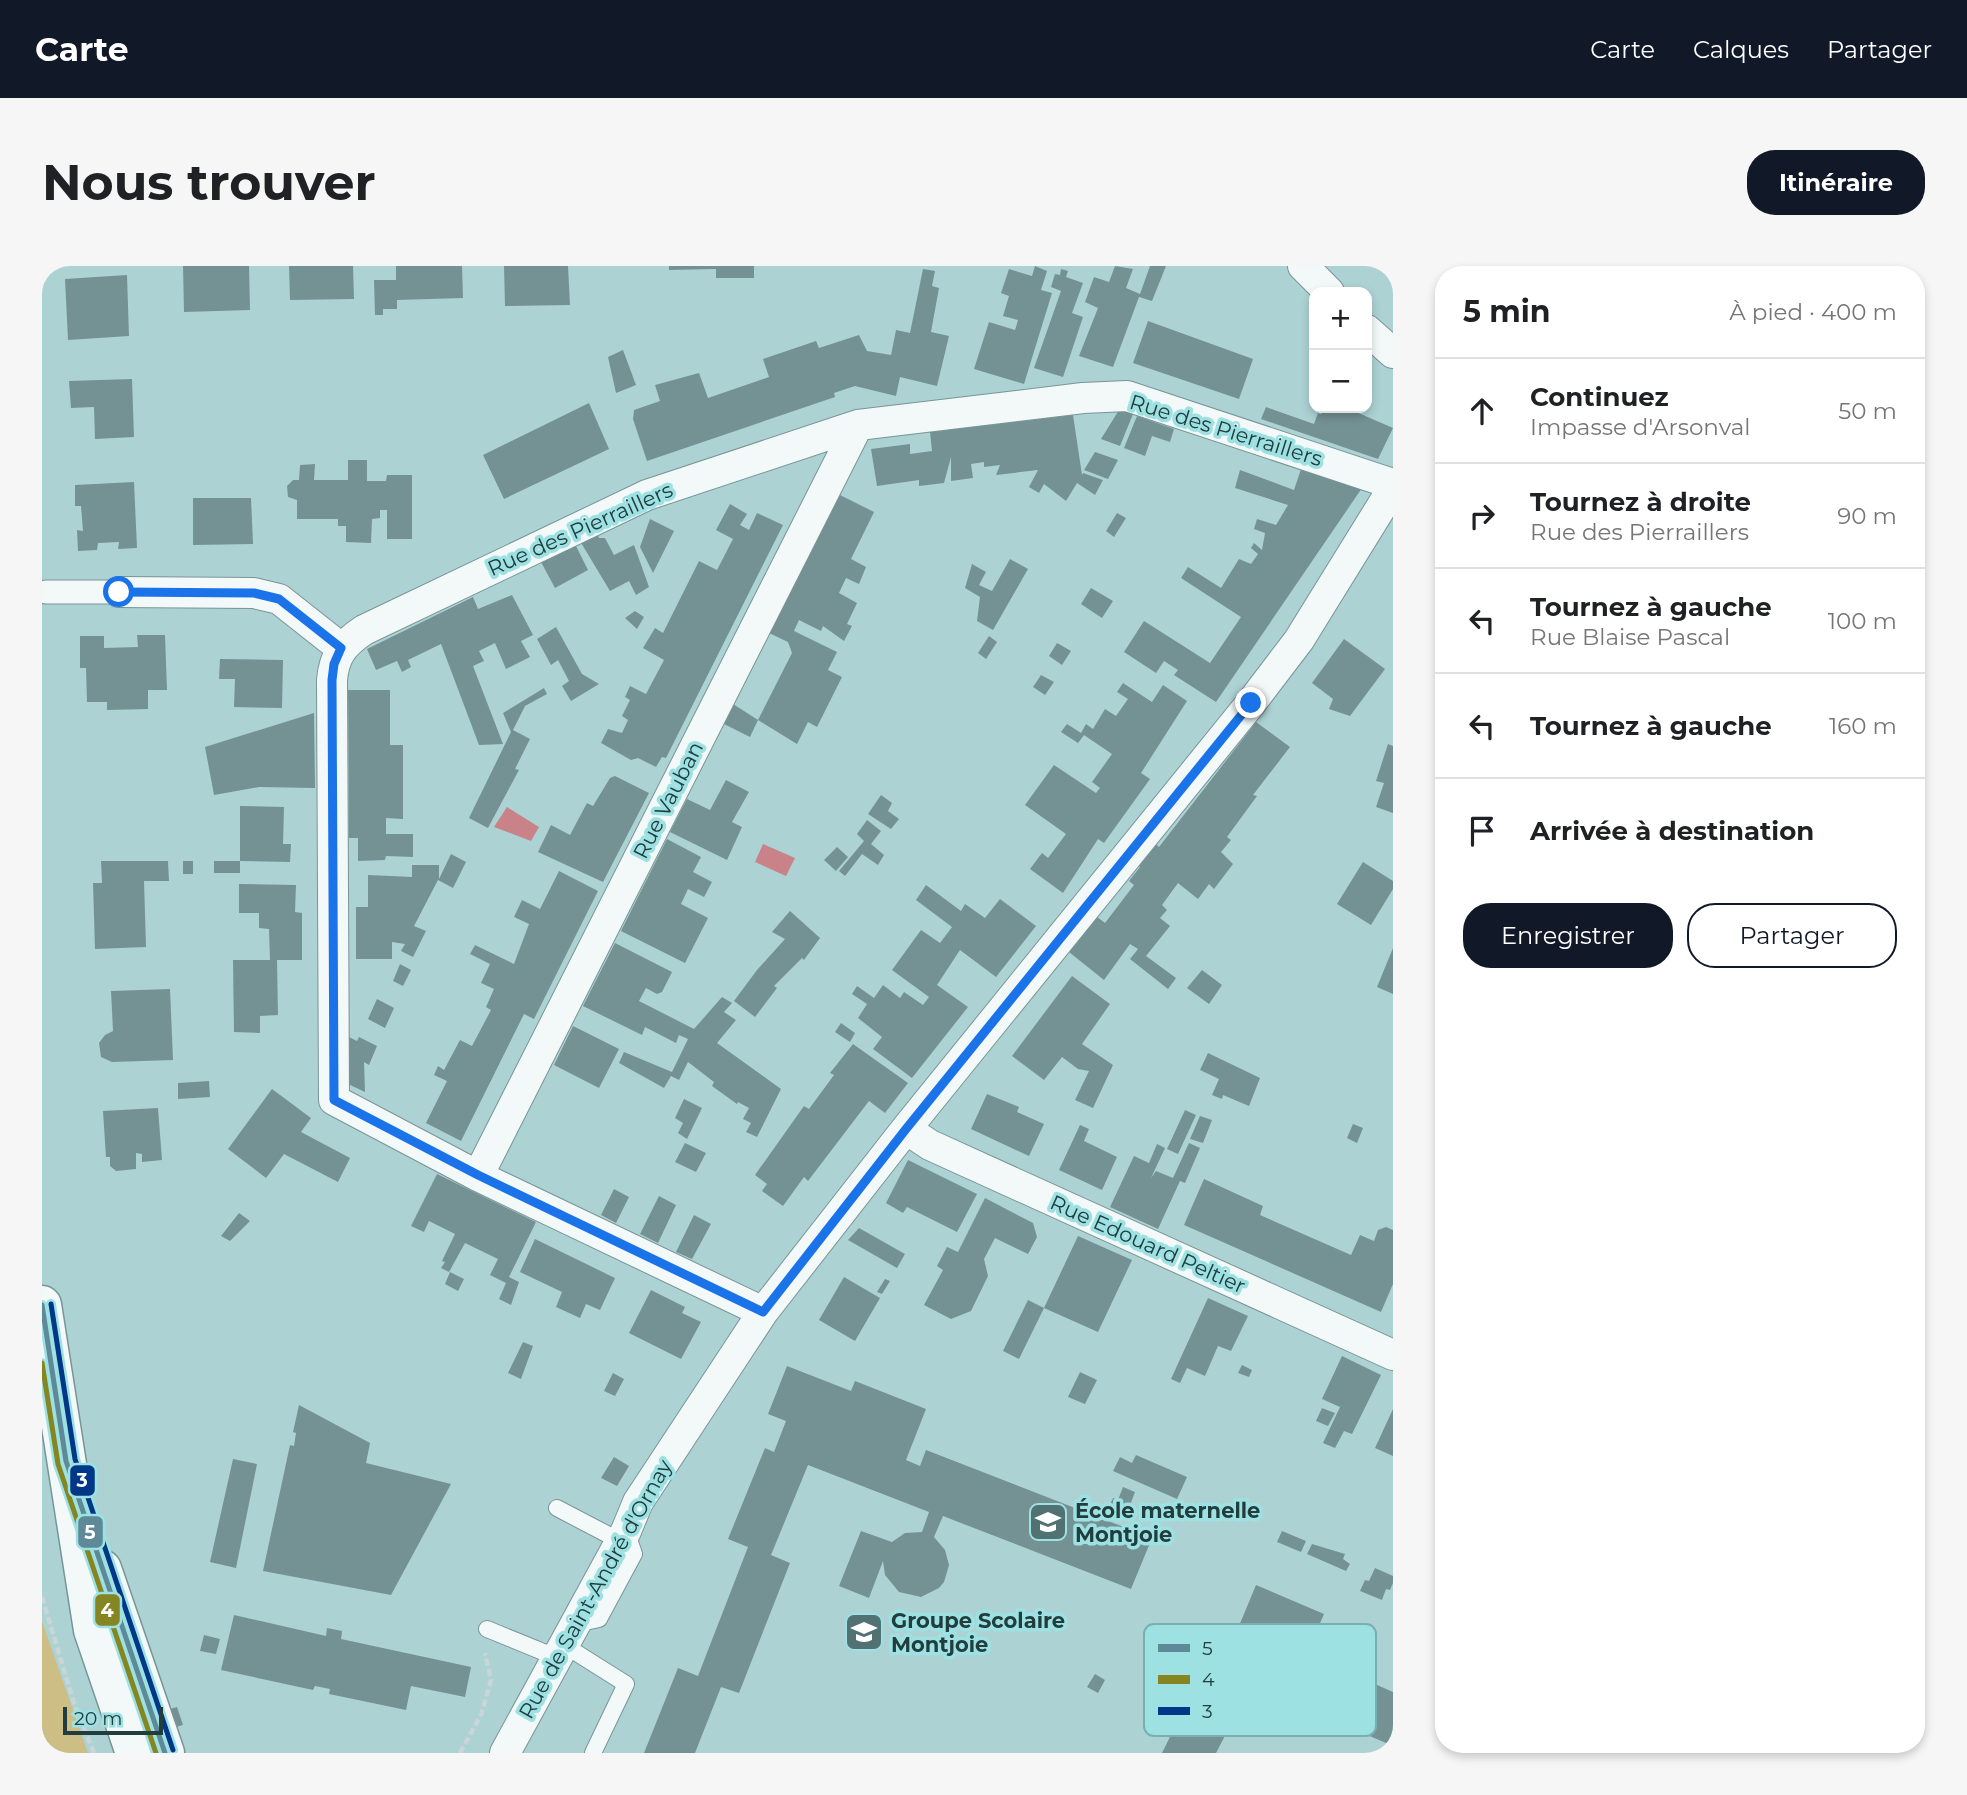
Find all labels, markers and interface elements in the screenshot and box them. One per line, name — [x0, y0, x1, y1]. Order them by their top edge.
text: Carte — [35, 29, 128, 69]
text: Carte — [1590, 35, 1655, 64]
text: Calques — [1693, 35, 1789, 64]
text: Partager — [1827, 35, 1932, 64]
button: Itinéraire — [1747, 150, 1925, 215]
text: Nous trouver — [42, 153, 376, 212]
map controls — [1309, 287, 1372, 413]
button: + — [1309, 287, 1372, 350]
text: 5 min — [1463, 293, 1551, 330]
text: À pied · 400 m — [1729, 298, 1897, 326]
button: − — [1309, 350, 1372, 413]
text: Continuez — [1530, 381, 1669, 413]
street label: Rue des Pierraillers — [1127, 389, 1325, 471]
icon: ahead — [1463, 392, 1501, 430]
text: 50 m — [1838, 397, 1897, 425]
text: Impasse d'Arsonval — [1530, 413, 1750, 441]
street label: Rue des Pierraillers — [484, 477, 676, 581]
text: Tournez à droite — [1530, 486, 1751, 518]
icon: right — [1463, 497, 1501, 535]
text: 90 m — [1837, 502, 1897, 530]
text: Rue des Pierraillers — [1530, 518, 1749, 546]
route start — [103, 576, 134, 607]
text: Tournez à gauche — [1530, 591, 1772, 623]
icon: left — [1463, 602, 1501, 640]
text: 100 m — [1828, 607, 1897, 635]
text: Rue Blaise Pascal — [1530, 623, 1730, 651]
route end — [1235, 687, 1266, 718]
icon: left — [1463, 707, 1501, 745]
text: Tournez à gauche — [1530, 710, 1772, 742]
text: 160 m — [1829, 712, 1897, 740]
street label: Rue Vauban — [628, 737, 708, 863]
icon: arrive — [1463, 812, 1501, 850]
text: Arrivée à destination — [1530, 815, 1814, 847]
button: Enregistrer — [1463, 903, 1673, 968]
button: Partager — [1687, 903, 1897, 968]
street label: Rue Edouard Peltier — [1046, 1190, 1250, 1298]
street label: Rue de Saint-André d'Ornay — [513, 1455, 677, 1723]
line badge: 3 — [69, 1464, 96, 1497]
text: 3 — [75, 1469, 88, 1492]
place label: École maternelle Montjoie — [1075, 1498, 1260, 1547]
school or university icon: École maternelle Montjoie — [1027, 1501, 1069, 1543]
line badge: 5 — [77, 1515, 104, 1549]
text: 5 — [84, 1521, 96, 1544]
line badge: 4 — [94, 1593, 121, 1627]
text: 4 — [100, 1599, 114, 1622]
place label: Groupe Scolaire Montjoie — [891, 1608, 1065, 1657]
school or university icon: Groupe Scolaire Montjoie — [843, 1611, 885, 1653]
legend — [1144, 1624, 1376, 1736]
text: 5 — [1202, 1637, 1213, 1660]
text: 4 — [1202, 1668, 1215, 1691]
text: 3 — [1202, 1700, 1213, 1723]
scale bar — [63, 1704, 163, 1736]
text: 20 m — [74, 1707, 122, 1730]

